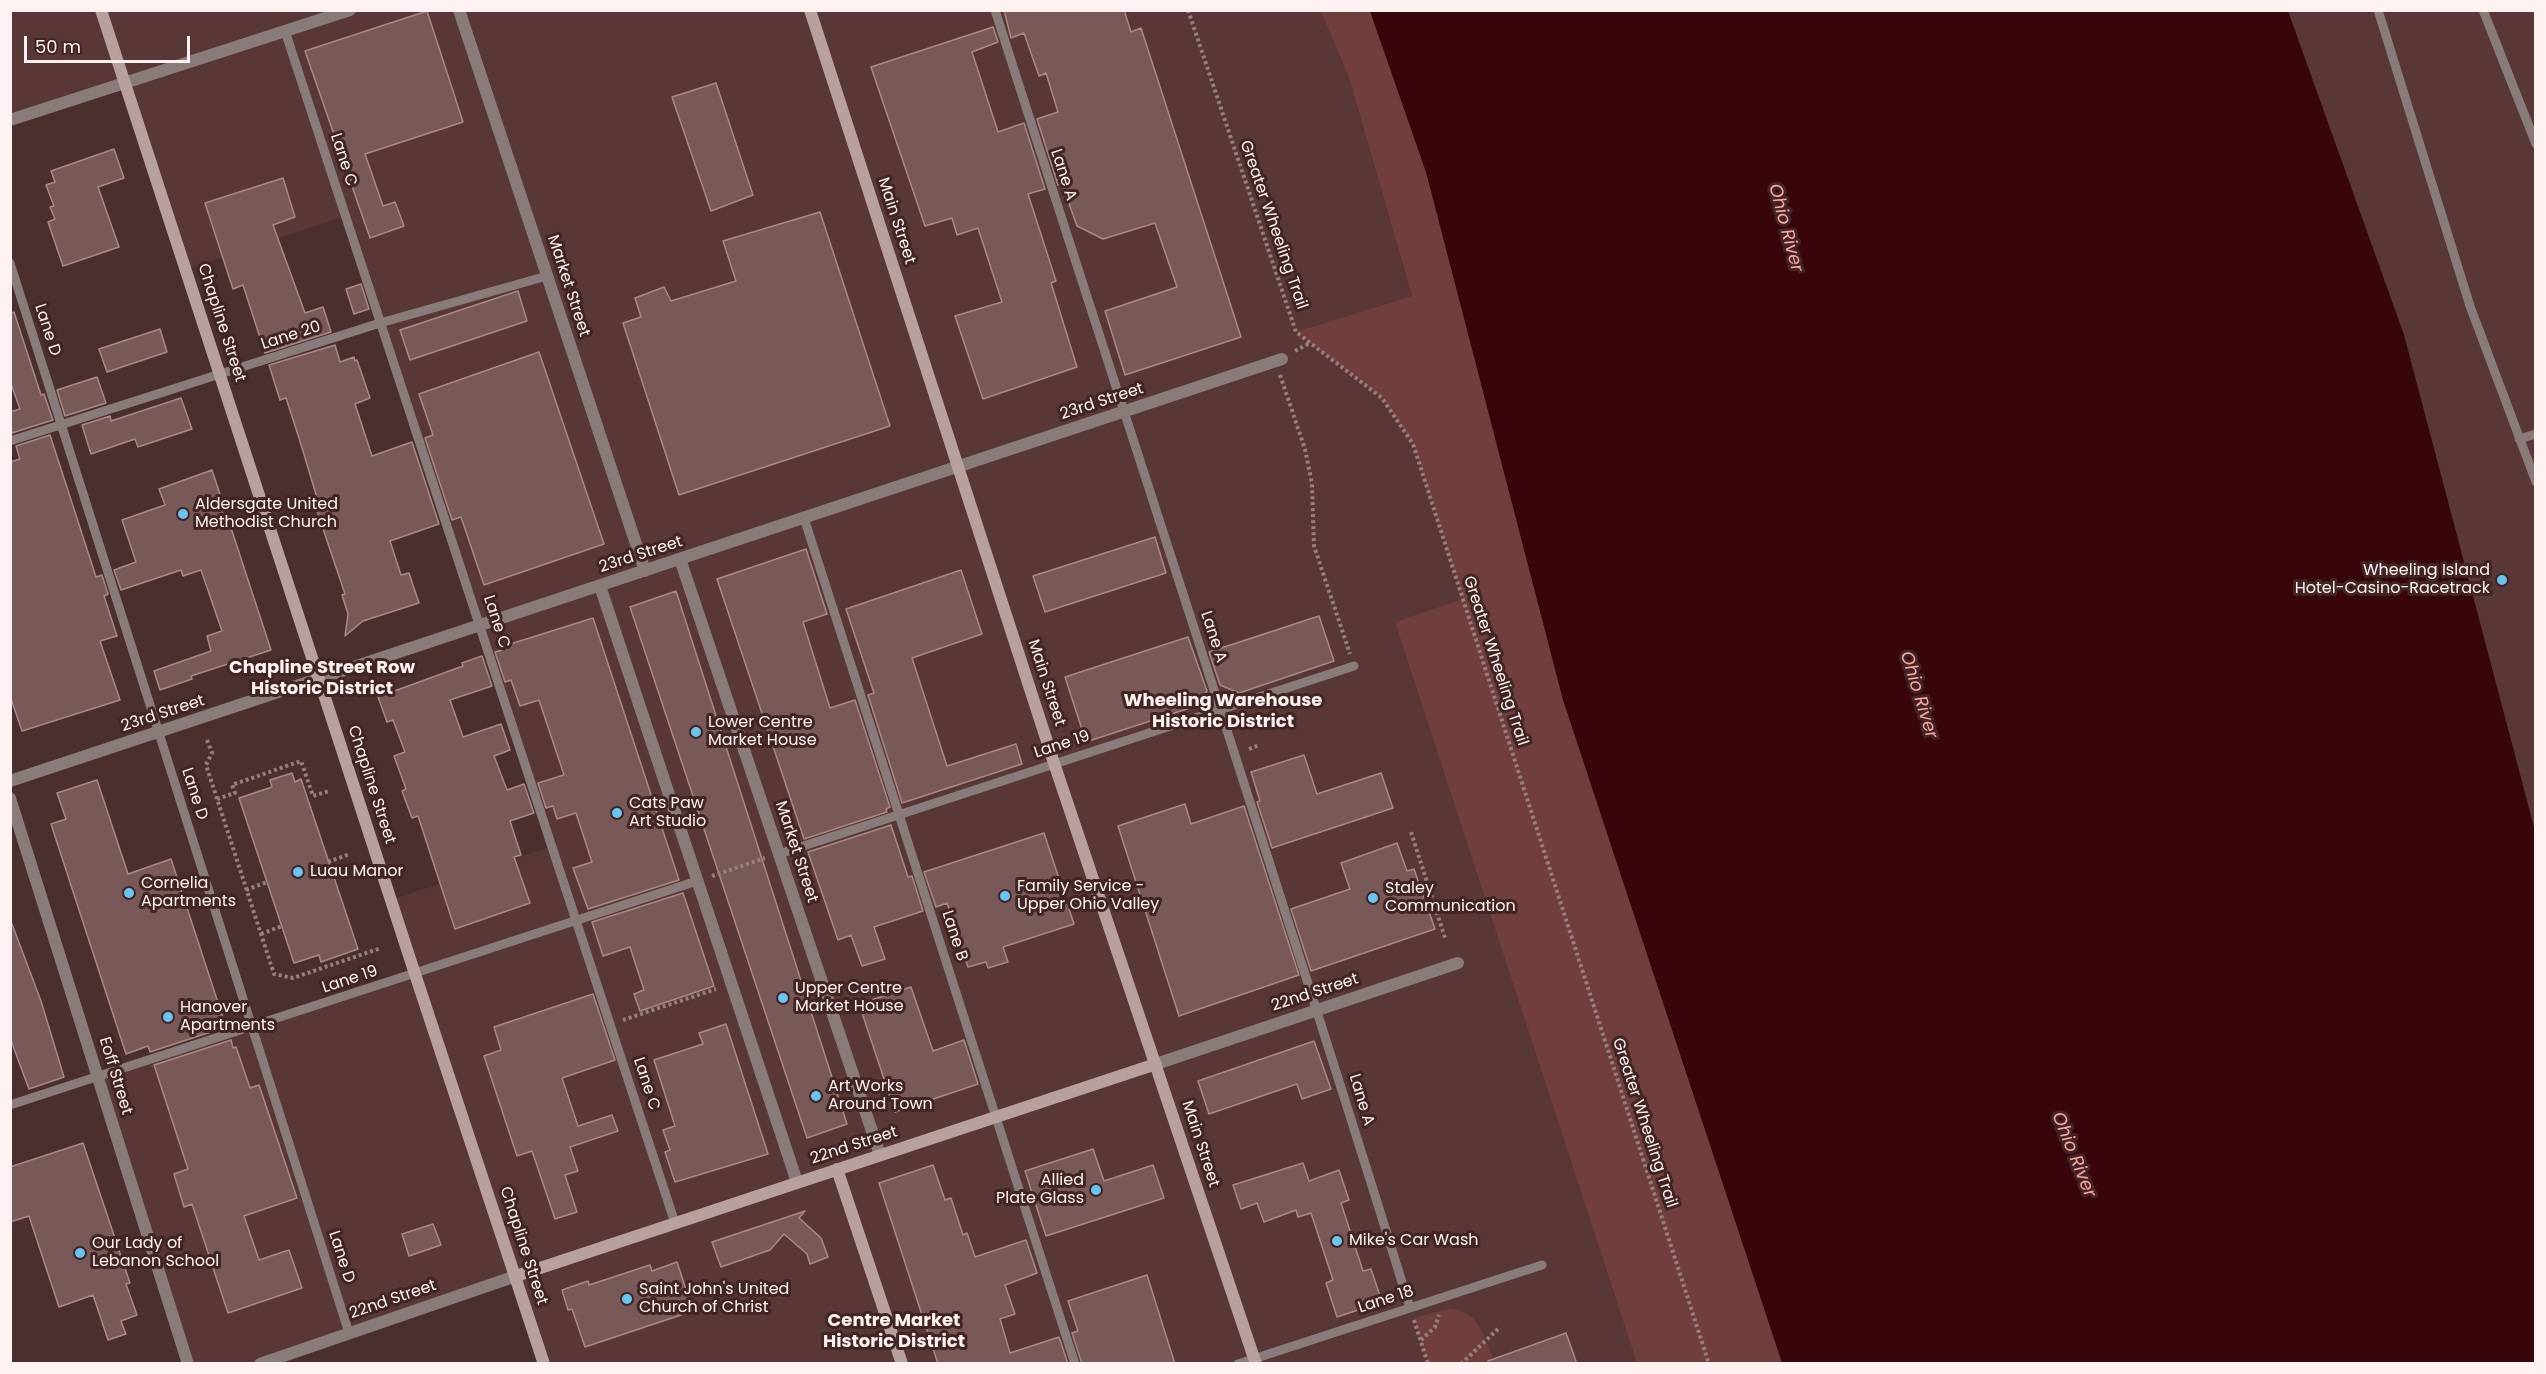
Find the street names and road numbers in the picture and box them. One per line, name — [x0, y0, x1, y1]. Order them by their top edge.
street label: Lane C — [325, 131, 361, 189]
street label: Greater Wheeling Trail — [1235, 138, 1311, 312]
street label: Lane A — [1046, 147, 1080, 203]
street label: Main Street — [873, 175, 919, 267]
street label: Market Street — [543, 233, 593, 339]
street label: Chapline Street — [193, 261, 249, 385]
street label: Lane D — [30, 302, 64, 358]
street label: Lane 20 — [259, 317, 323, 355]
street label: 23rd Street — [1058, 380, 1146, 424]
street label: 23rd Street — [597, 533, 685, 577]
street label: Greater Wheeling Trail — [1458, 574, 1532, 748]
street label: Lane C — [478, 593, 514, 651]
street label: Lane A — [1196, 609, 1230, 665]
street label: Main Street — [1023, 637, 1069, 729]
street label: 23rd Street — [119, 692, 207, 736]
street label: Chapline Street — [343, 723, 399, 847]
street label: Lane 19 — [1032, 727, 1092, 763]
street label: Lane D — [177, 766, 211, 822]
street label: Market Street — [771, 799, 821, 905]
street label: Lane B — [937, 908, 971, 964]
street label: Lane 19 — [320, 962, 380, 998]
street label: 22nd Street — [1269, 970, 1361, 1016]
street label: Eoff Street — [94, 1035, 136, 1117]
street label: Greater Wheeling Trail — [1607, 1036, 1681, 1210]
street label: Lane C — [628, 1055, 664, 1113]
street label: Lane A — [1344, 1072, 1378, 1128]
street label: Main Street — [1177, 1098, 1223, 1190]
street label: 22nd Street — [808, 1123, 900, 1169]
street label: Chapline Street — [495, 1184, 551, 1308]
street label: Lane D — [324, 1229, 358, 1285]
street label: 22nd Street — [347, 1276, 439, 1324]
street label: Lane 18 — [1356, 1282, 1416, 1318]

